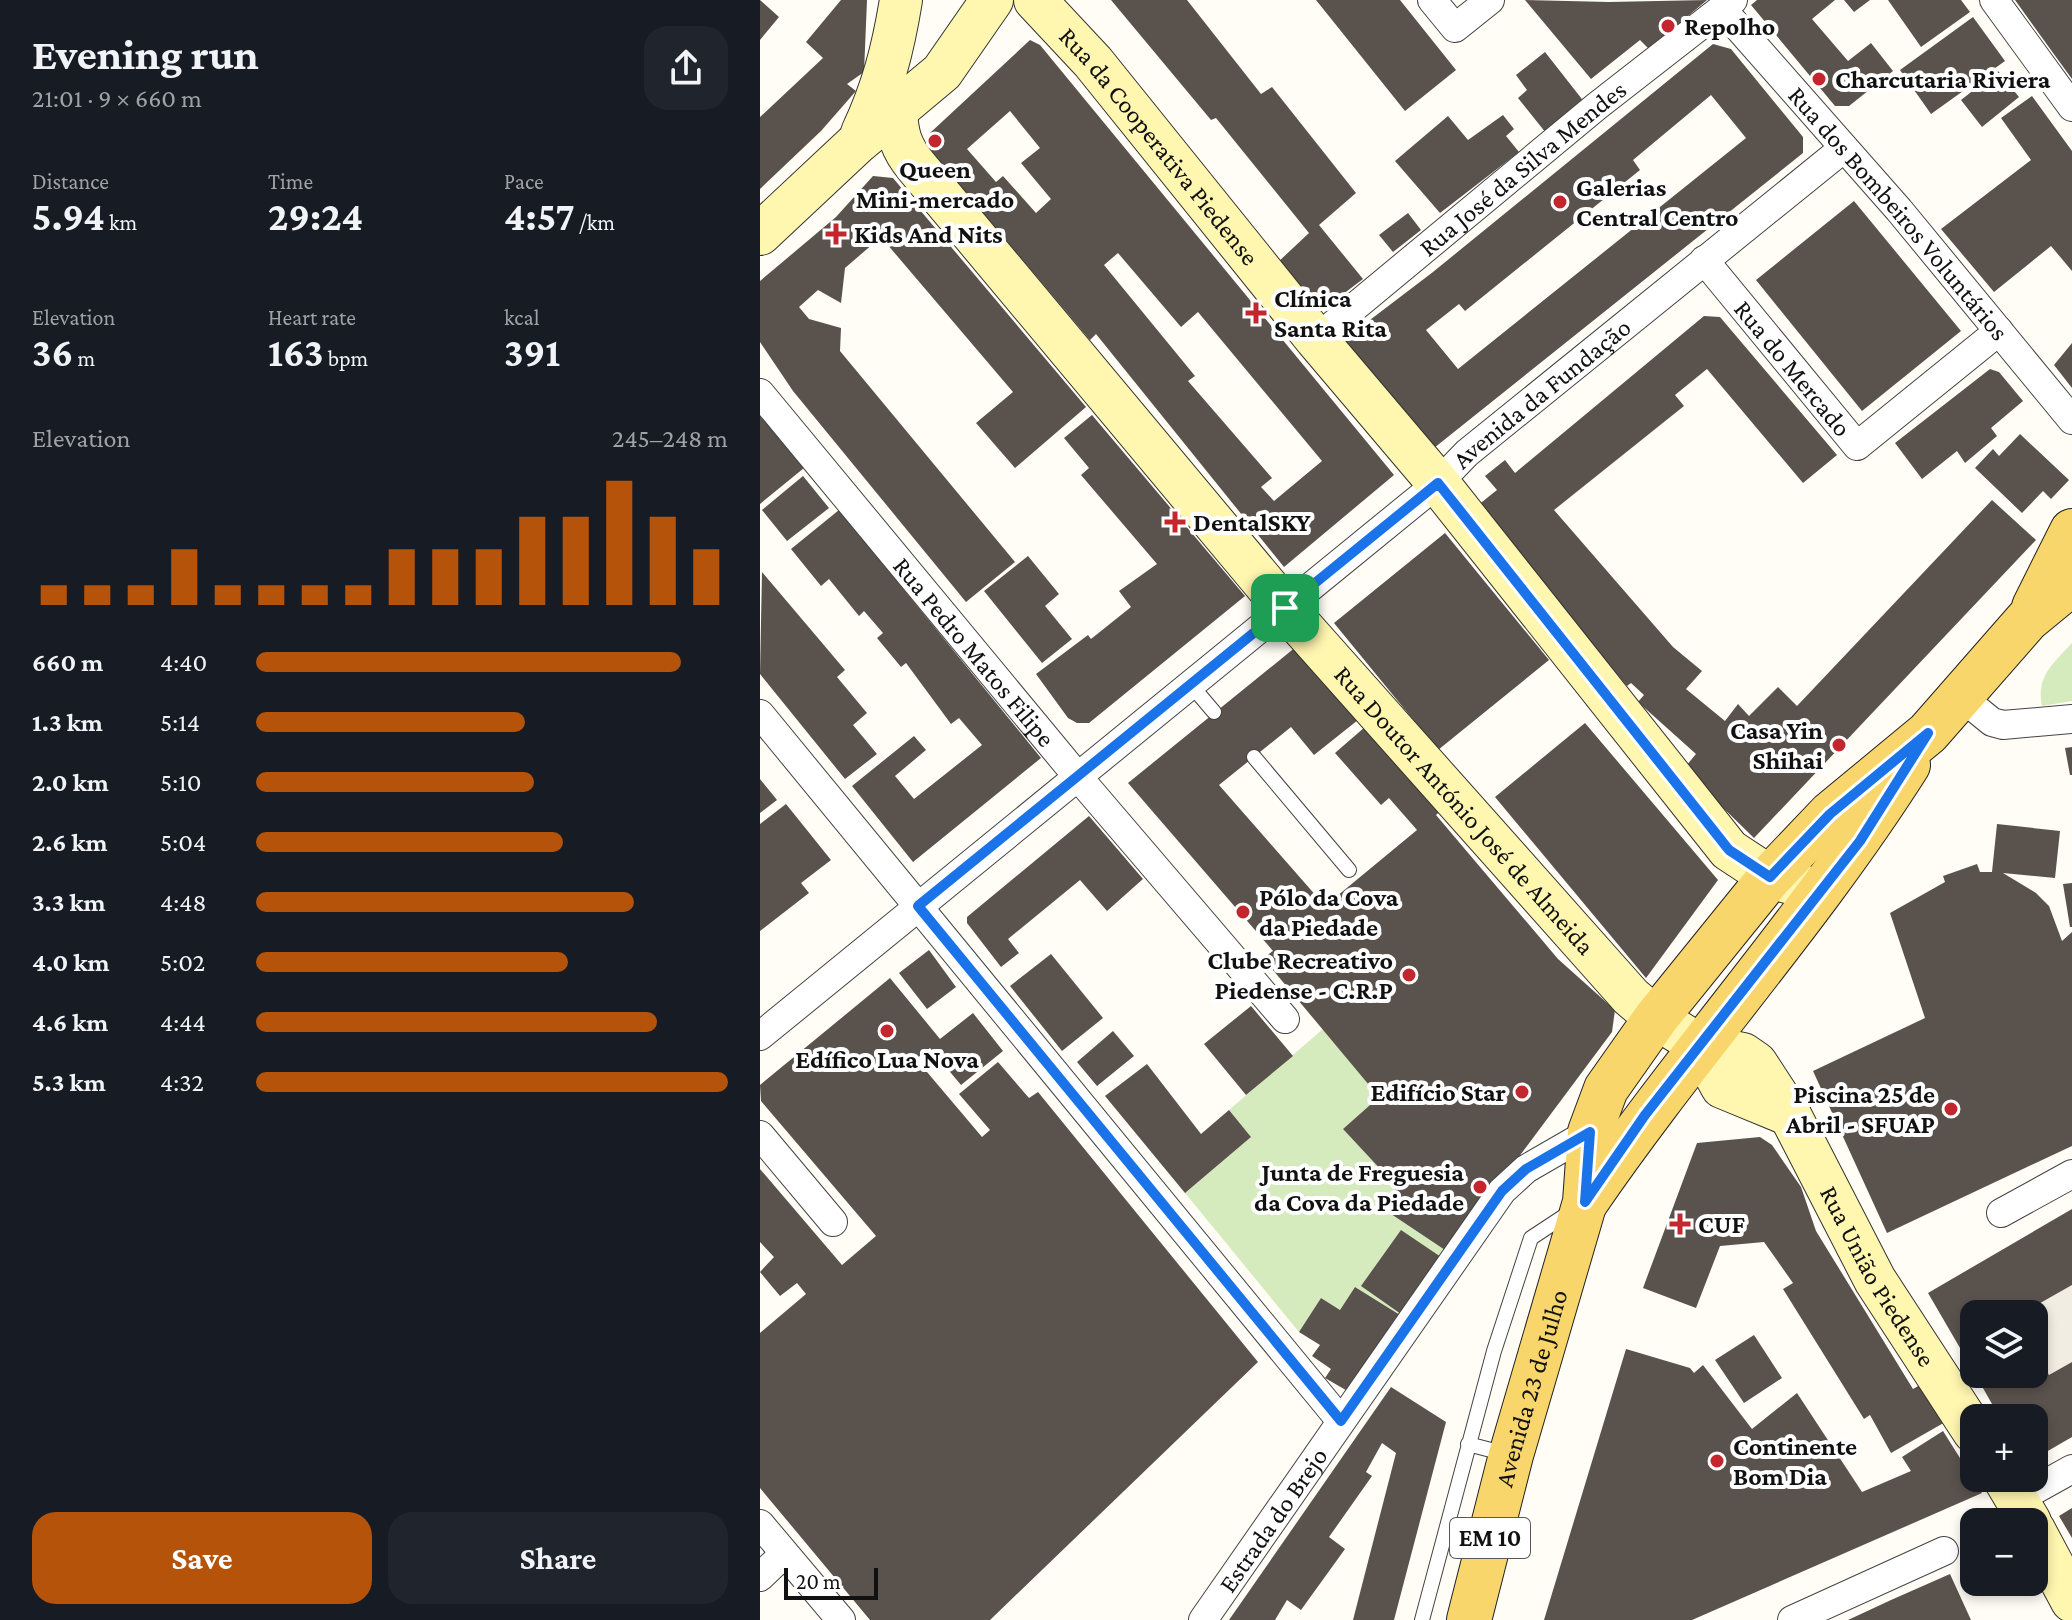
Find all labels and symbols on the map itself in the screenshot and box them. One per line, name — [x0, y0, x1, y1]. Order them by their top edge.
place label: Repolho — [1684, 12, 1775, 41]
marker: Repolho — [1659, 17, 1677, 35]
street label: Rua da Cooperativa Piedense — [1053, 22, 1265, 271]
place label: Charcutaria Riviera — [1835, 65, 2051, 94]
marker: Charcutaria Riviera — [1810, 70, 1828, 88]
street label: Rua José da Silva Mendes — [1413, 75, 1632, 262]
street label: Rua dos Bombeiros Voluntários — [1782, 81, 2014, 346]
marker: Queen Mini-mercado — [926, 132, 944, 150]
place label: Queen Mini-mercado — [856, 155, 1014, 214]
place label: Galerias Central Centro — [1576, 173, 1739, 232]
marker: Galerias Central Centro — [1551, 193, 1569, 211]
place label: Kids And Nits — [854, 220, 1003, 249]
marker: Kids And Nits — [825, 223, 847, 245]
place label: Clínica Santa Rita — [1274, 284, 1387, 343]
street label: Rua do Mercado — [1728, 295, 1857, 442]
marker: Clínica Santa Rita — [1245, 302, 1267, 324]
street label: Avenida da Fundação — [1446, 313, 1637, 474]
place label: DentalSKY — [1193, 508, 1311, 537]
marker: DentalSKY — [1164, 511, 1186, 533]
street label: Rua Pedro Matos Filipe — [887, 551, 1061, 753]
pin — [1251, 574, 1319, 642]
street label: Rua Doutor António José de Almeida — [1328, 660, 1600, 961]
place label: Casa Yin Shihai — [1730, 716, 1823, 775]
marker: Casa Yin Shihai — [1830, 736, 1848, 754]
place label: Pólo da Cova da Piedade — [1259, 883, 1399, 942]
marker: Pólo da Cova da Piedade — [1234, 903, 1252, 921]
place label: Clube Recreativo Piedense - C.R.P — [1207, 946, 1393, 1005]
marker: Clube Recreativo Piedense - C.R.P — [1400, 966, 1418, 984]
marker: Edífico Lua Nova — [878, 1022, 896, 1040]
place label: Edífico Lua Nova — [795, 1045, 979, 1074]
place label: Edifício Star — [1371, 1078, 1507, 1107]
place label: Piscina 25 de Abril - SFUAP — [1785, 1080, 1935, 1139]
marker: Edifício Star — [1513, 1083, 1531, 1101]
marker: Piscina 25 de Abril - SFUAP — [1942, 1100, 1960, 1118]
place label: Junta de Freguesia da Cova da Piedade — [1254, 1158, 1464, 1217]
marker: Junta de Freguesia da Cova da Piedade — [1471, 1178, 1489, 1196]
street label: Rua União Piedense — [1814, 1181, 1941, 1372]
place label: CUF — [1698, 1210, 1746, 1239]
marker: CUF — [1669, 1213, 1691, 1235]
street label: Avenida 23 de Julho — [1490, 1286, 1574, 1490]
place label: Continente Bom Dia — [1733, 1432, 1857, 1491]
street label: Estrada do Brejo — [1213, 1442, 1334, 1598]
marker: Continente Bom Dia — [1708, 1452, 1726, 1470]
road number: EM 10 — [1450, 1518, 1530, 1558]
scale bar — [784, 1564, 878, 1600]

